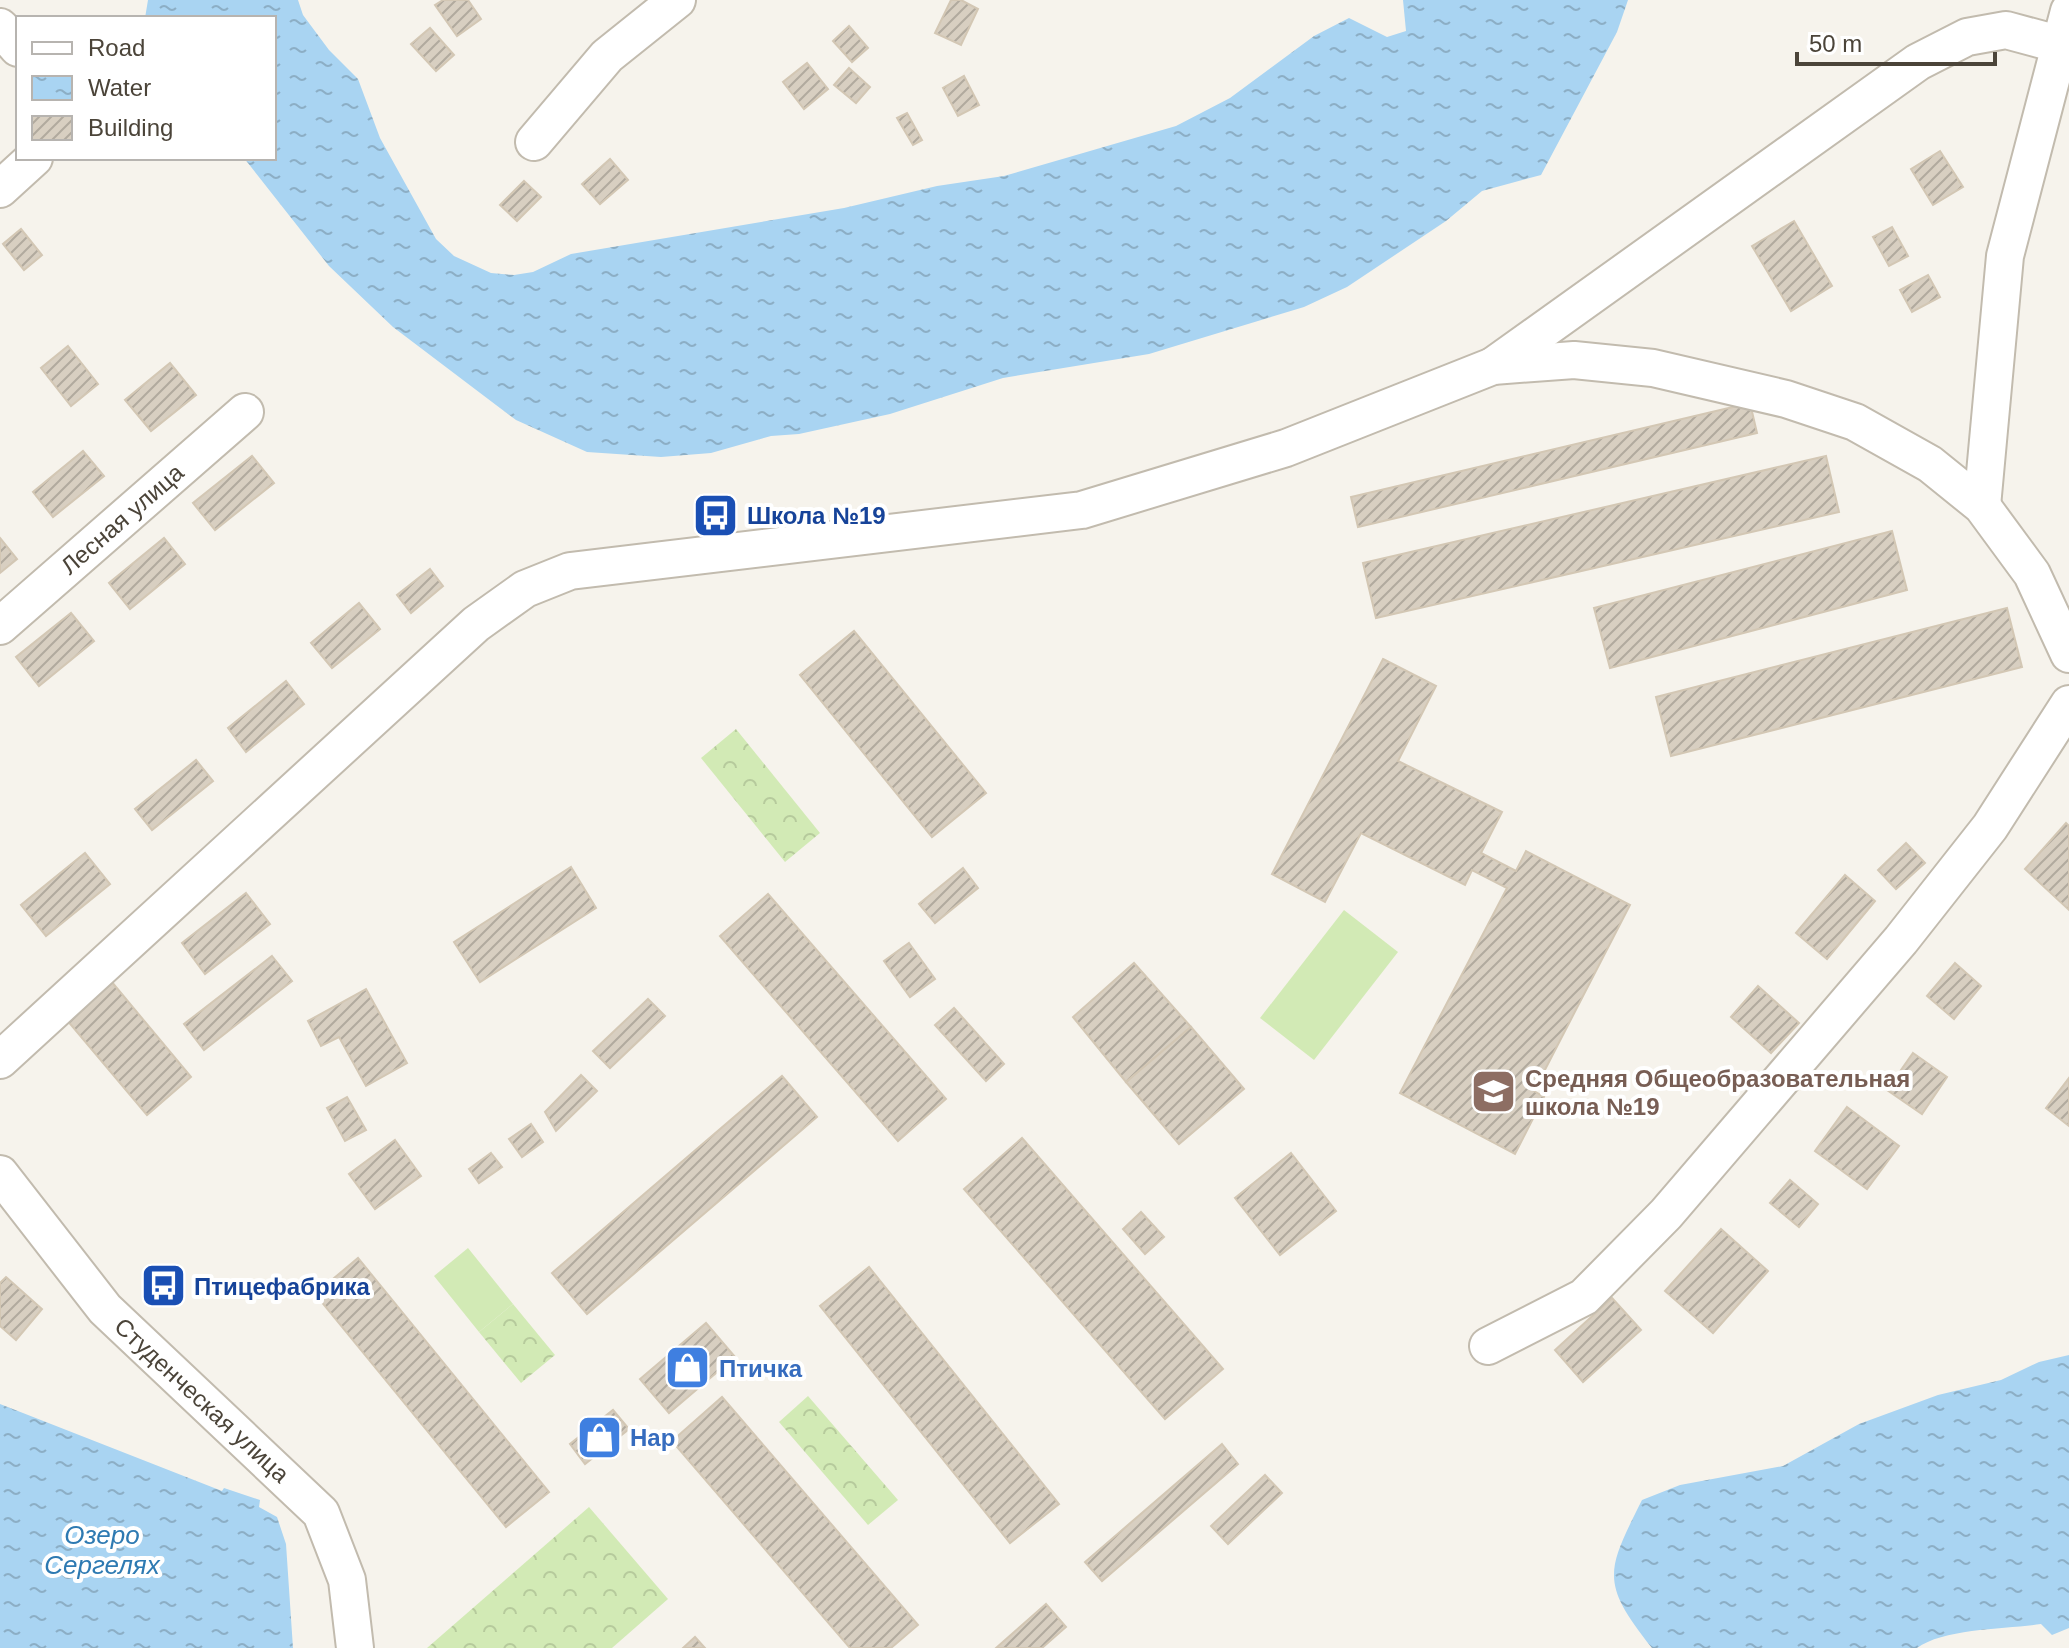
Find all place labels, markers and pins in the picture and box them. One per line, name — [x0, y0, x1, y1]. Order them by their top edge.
bus stop icon: Школа №19 — [692, 491, 740, 539]
place label: Школа №19 — [747, 502, 886, 529]
place label: Средняя Общеобразовательная школа №19 — [1525, 1065, 1910, 1120]
school or university icon: Средняя Общеобразовательная школа №19 — [1470, 1068, 1518, 1116]
bus stop icon: Птицефабрика — [139, 1262, 187, 1310]
place label: Птицефабрика — [194, 1273, 370, 1300]
shop icon: Птичка — [664, 1344, 712, 1392]
place label: Птичка — [719, 1355, 803, 1382]
shop icon: Нар — [575, 1413, 623, 1461]
place label: Нар — [630, 1424, 675, 1451]

